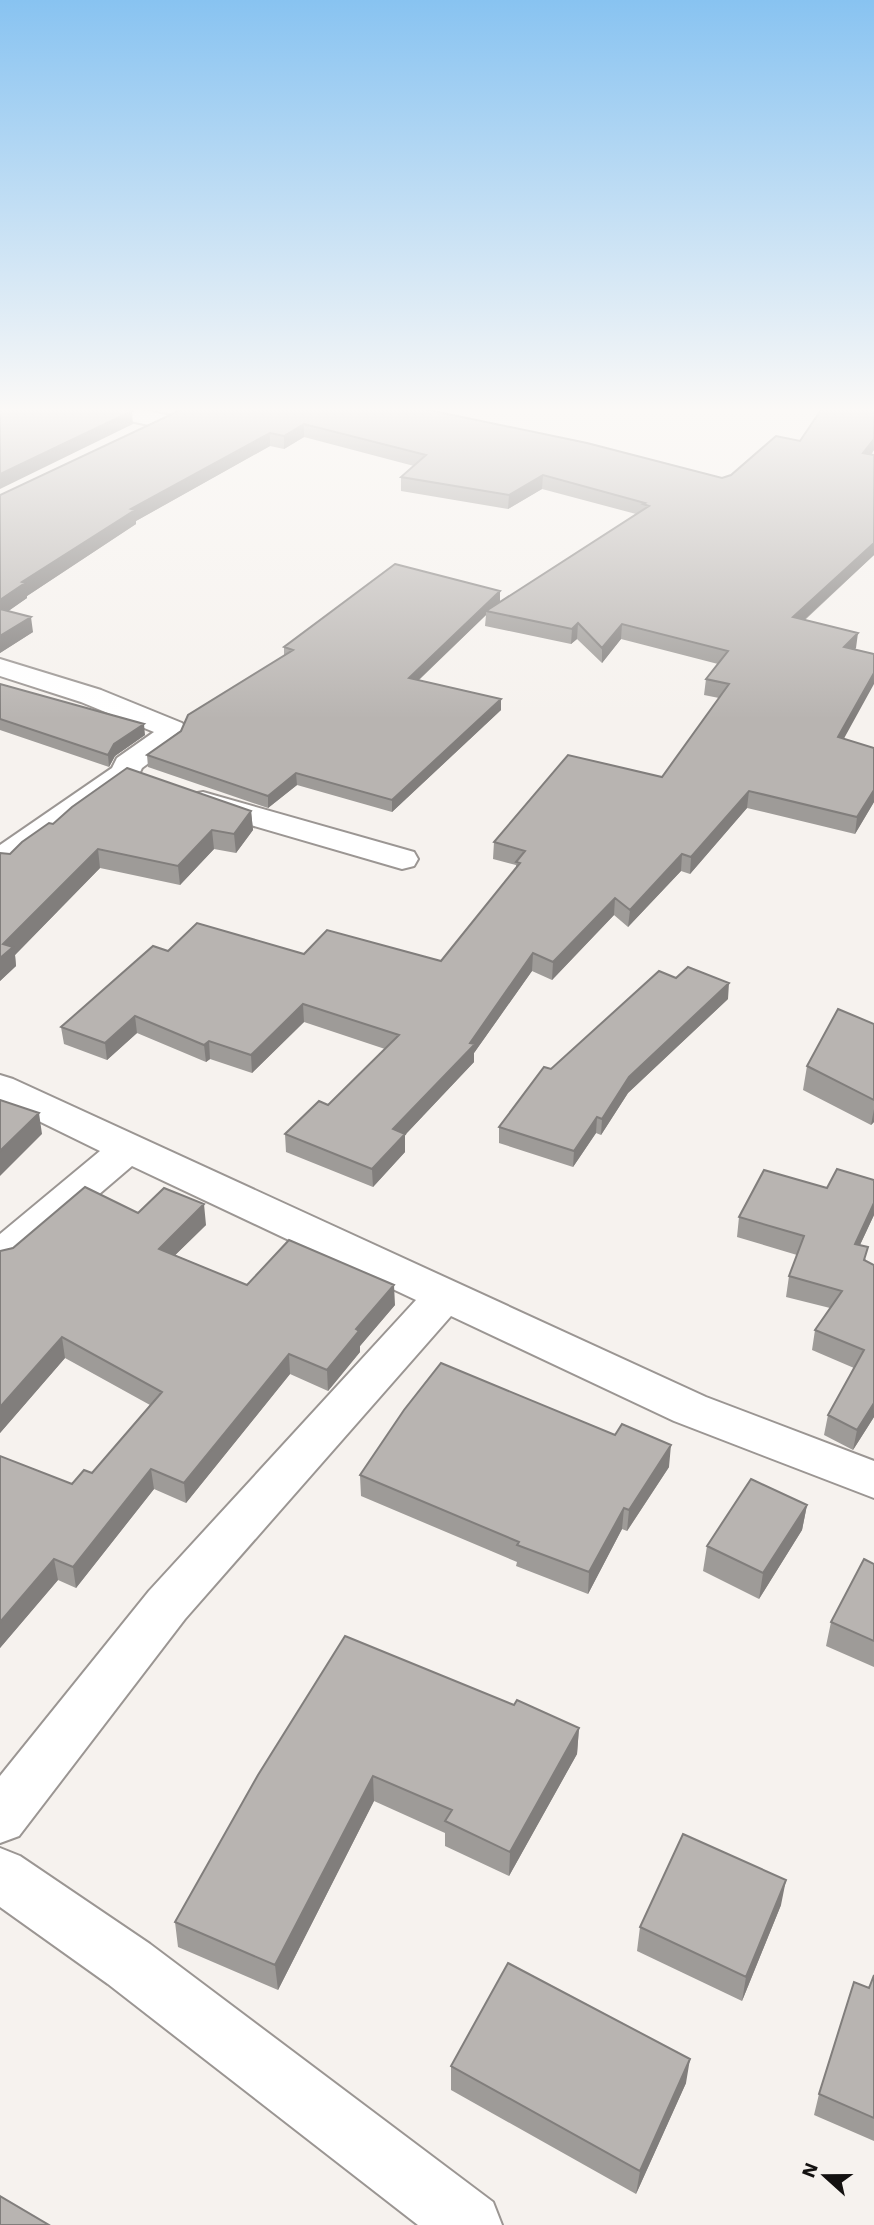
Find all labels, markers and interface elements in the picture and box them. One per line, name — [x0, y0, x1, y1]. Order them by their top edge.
north arrow — [790, 2141, 860, 2211]
text: N — [796, 2159, 823, 2181]

